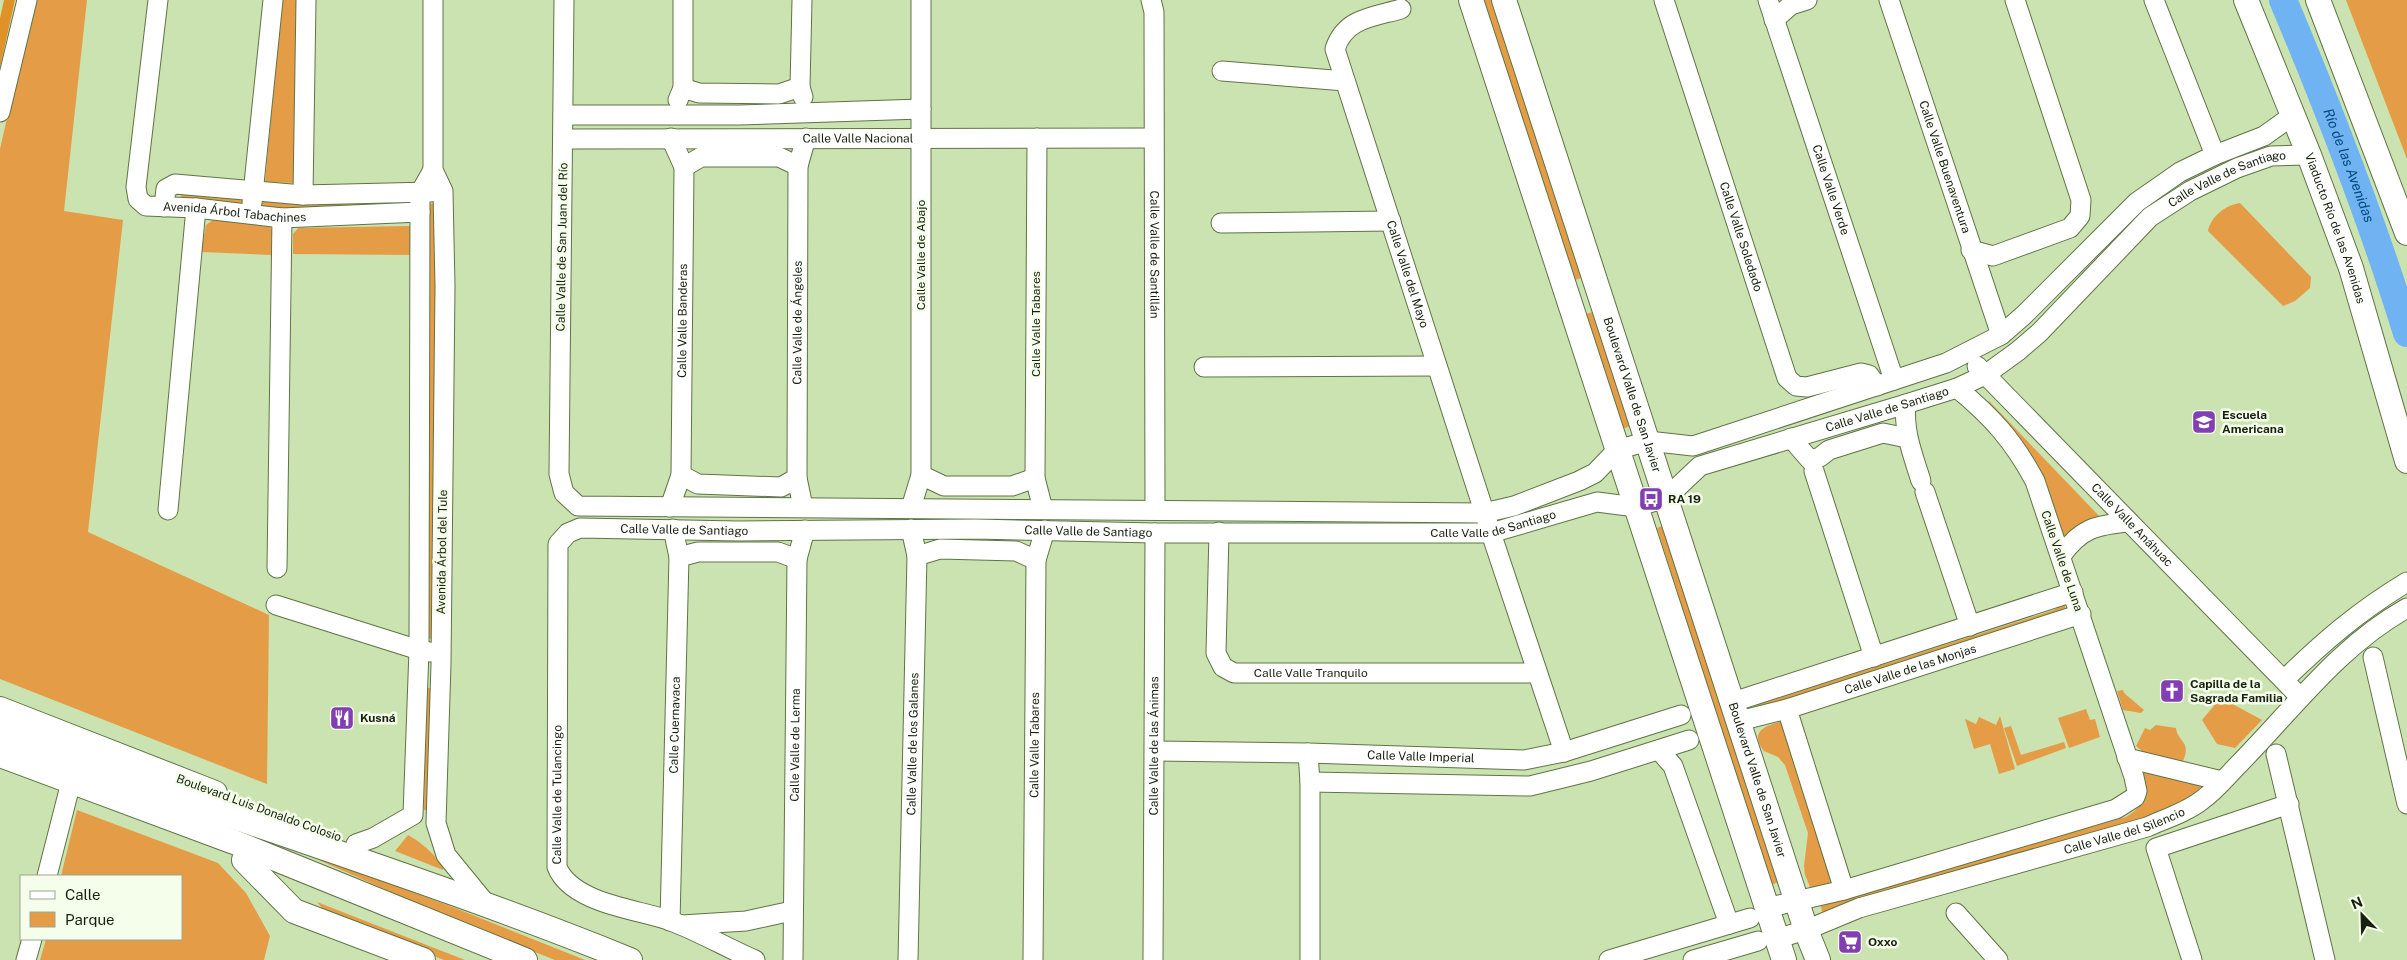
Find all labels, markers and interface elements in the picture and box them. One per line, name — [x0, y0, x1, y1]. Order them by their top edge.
street label: Calle Valle Buenaventura — [1916, 99, 1973, 235]
water label: Río de las Avenidas — [2320, 106, 2377, 225]
street label: Calle Valle Nacional — [803, 131, 914, 146]
street label: Calle Valle Verde — [1809, 143, 1852, 237]
street label: Calle Valle de Santiago — [2165, 149, 2286, 210]
street label: Viaducto Río de las Avenidas — [2302, 151, 2368, 305]
street label: Calle Valle de San Juan del Río — [554, 162, 570, 332]
street label: Calle Valle Soledado — [1717, 180, 1765, 294]
street label: Calle Valle de Santillán — [1147, 191, 1162, 319]
street label: Avenida Árbol Tabachines — [163, 200, 307, 225]
street label: Calle Valle de Abajo — [914, 200, 928, 310]
street label: Calle Valle del Mayo — [1384, 219, 1431, 330]
street label: Calle Valle de Ángeles — [790, 261, 805, 385]
street label: Calle Valle Banderas — [675, 264, 690, 378]
street label: Calle Valle Tabares — [1029, 271, 1043, 377]
street label: Boulevard Valle de San Javier — [1600, 315, 1664, 474]
street label: Calle Valle de Santiago — [1824, 384, 1951, 435]
place label: Escuela Americana — [2222, 408, 2284, 436]
school or university icon: Escuela Americana — [2191, 409, 2217, 435]
street label: Calle Valle Anáhuac — [2088, 480, 2176, 569]
bus stop icon: RA 19 — [1638, 486, 1664, 512]
street label: Avenida Árbol del Tule — [434, 489, 450, 615]
place label: RA 19 — [1668, 492, 1701, 506]
street label: Calle Valle de Santiago — [1430, 507, 1558, 540]
street label: Calle Valle de Luna — [2038, 509, 2086, 613]
street label: Calle Valle de Santiago — [620, 522, 749, 538]
street label: Calle Valle de Santiago — [1024, 523, 1153, 540]
street label: Calle Valle de las Monjas — [1843, 641, 1978, 697]
street label: Calle Valle Tranquilo — [1254, 666, 1368, 680]
street label: Calle Valle de los Galanes — [904, 672, 921, 816]
street label: Calle Cuernavaca — [667, 676, 683, 774]
street label: Calle Valle de las Ánimas — [1147, 676, 1161, 816]
place label: Capilla de la Sagrada Familia — [2190, 677, 2283, 705]
church icon: Capilla de la Sagrada Familia — [2159, 678, 2185, 704]
street label: Calle Valle de Lerma — [788, 688, 803, 802]
street label: Calle Valle Tabares — [1027, 692, 1042, 798]
street label: Boulevard Valle de San Javier — [1726, 700, 1789, 860]
restaurant icon: Kusná — [329, 705, 355, 731]
place label: Kusná — [360, 711, 396, 725]
street label: Calle Valle de Tulancingo — [550, 725, 564, 865]
street label: Calle Valle Imperial — [1367, 748, 1475, 765]
street label: Boulevard Luis Donaldo Colosio — [175, 772, 344, 845]
street label: Calle Valle del Silencio — [2062, 805, 2187, 857]
legend — [20, 875, 182, 940]
text: Calle — [65, 886, 101, 903]
north arrow — [2337, 890, 2387, 940]
text: N — [2349, 894, 2365, 913]
text: Parque — [65, 911, 115, 928]
supermarket icon: Oxxo — [1837, 929, 1863, 955]
place label: Oxxo — [1868, 935, 1897, 949]

